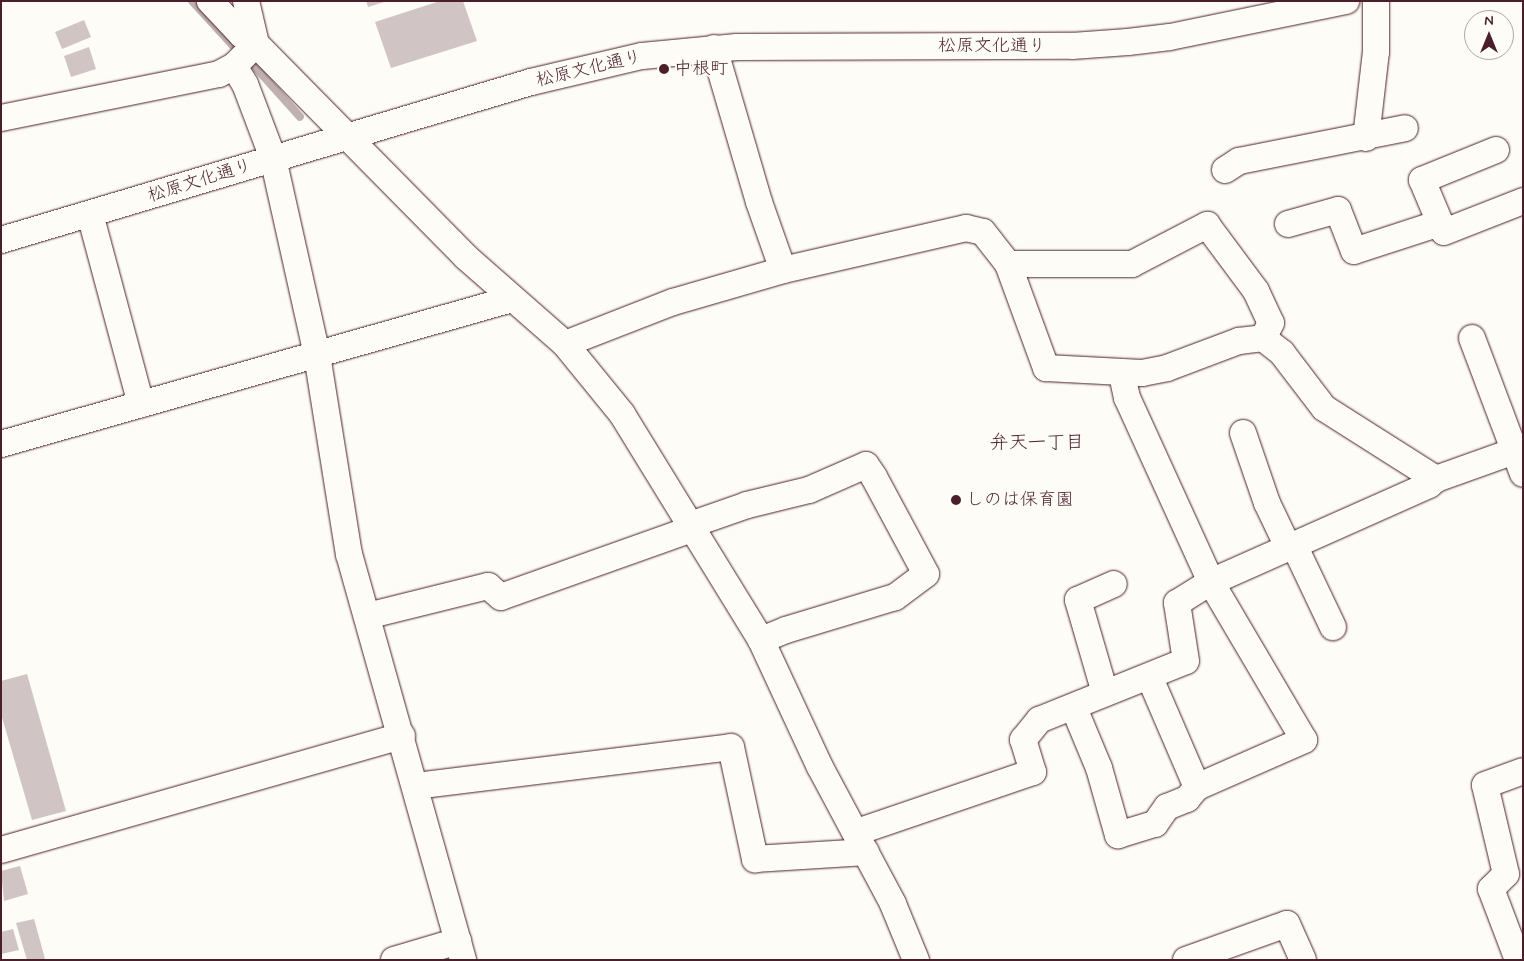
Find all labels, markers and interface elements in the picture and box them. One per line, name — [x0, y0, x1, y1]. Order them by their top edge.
north arrow — [1464, 10, 1514, 60]
text: N — [1484, 12, 1494, 30]
street label: 松原文化通り — [938, 35, 1046, 57]
street label: 松原文化通り — [534, 46, 644, 92]
place label: 中根町 — [674, 58, 728, 80]
marker: 中根町 — [658, 63, 670, 75]
street label: 松原文化通り — [145, 155, 255, 207]
district label: 弁天一丁目 — [990, 432, 1084, 454]
place label: しのは保育園 — [966, 489, 1074, 511]
marker: しのは保育園 — [950, 494, 962, 506]

